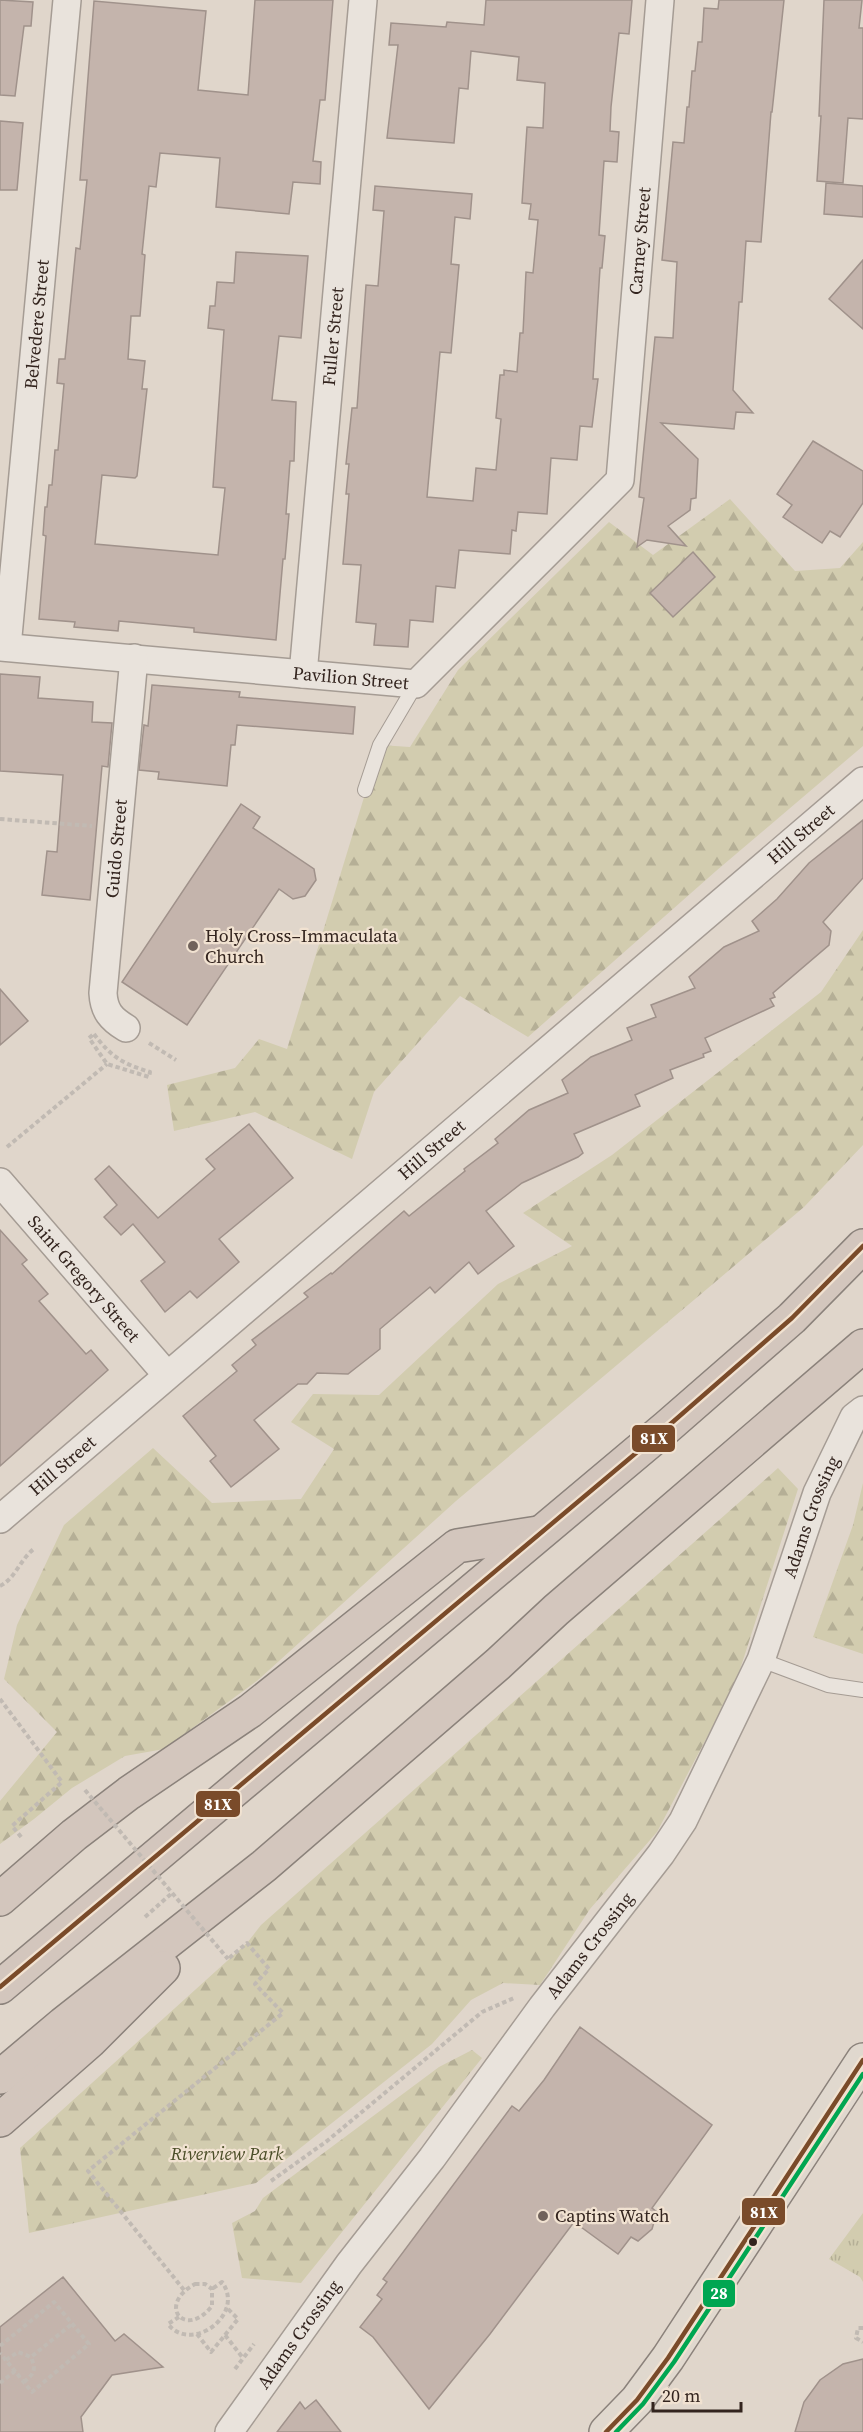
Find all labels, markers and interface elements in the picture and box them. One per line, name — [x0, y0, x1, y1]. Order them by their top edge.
street label: Carney Street — [622, 186, 656, 296]
street label: Belvedere Street — [18, 258, 55, 390]
street label: Fuller Street — [316, 286, 349, 387]
street label: Pavilion Street — [292, 660, 410, 695]
street label: Guido Street — [99, 798, 133, 899]
street label: Hill Street — [762, 798, 840, 869]
place label: Holy Cross–Immaculata Church — [205, 923, 398, 969]
marker: Holy Cross–Immaculata Church — [186, 939, 200, 953]
street label: Hill Street — [392, 1114, 470, 1185]
street label: Saint Gregory Street — [22, 1210, 146, 1347]
line badge: 81X — [631, 1424, 676, 1453]
text: 81X — [640, 1427, 668, 1449]
street label: Hill Street — [23, 1429, 101, 1501]
street label: Adams Crossing — [776, 1451, 845, 1581]
line badge: 81X — [195, 1790, 241, 1818]
text: 81X — [204, 1793, 232, 1815]
street label: Adams Crossing — [540, 1887, 639, 2004]
park label: Riverview Park — [169, 2141, 284, 2166]
line badge: 81X — [741, 2197, 786, 2226]
text: 81X — [750, 2201, 778, 2223]
place label: Captins Watch — [555, 2203, 670, 2228]
marker: Captins Watch — [536, 2209, 550, 2223]
unlabelled marker — [747, 2236, 759, 2248]
street label: Adams Crossing — [251, 2274, 346, 2394]
line badge: 28 — [702, 2279, 736, 2308]
text: 28 — [710, 2282, 728, 2304]
scale bar — [653, 2375, 742, 2413]
text: 20 m — [662, 2383, 700, 2408]

